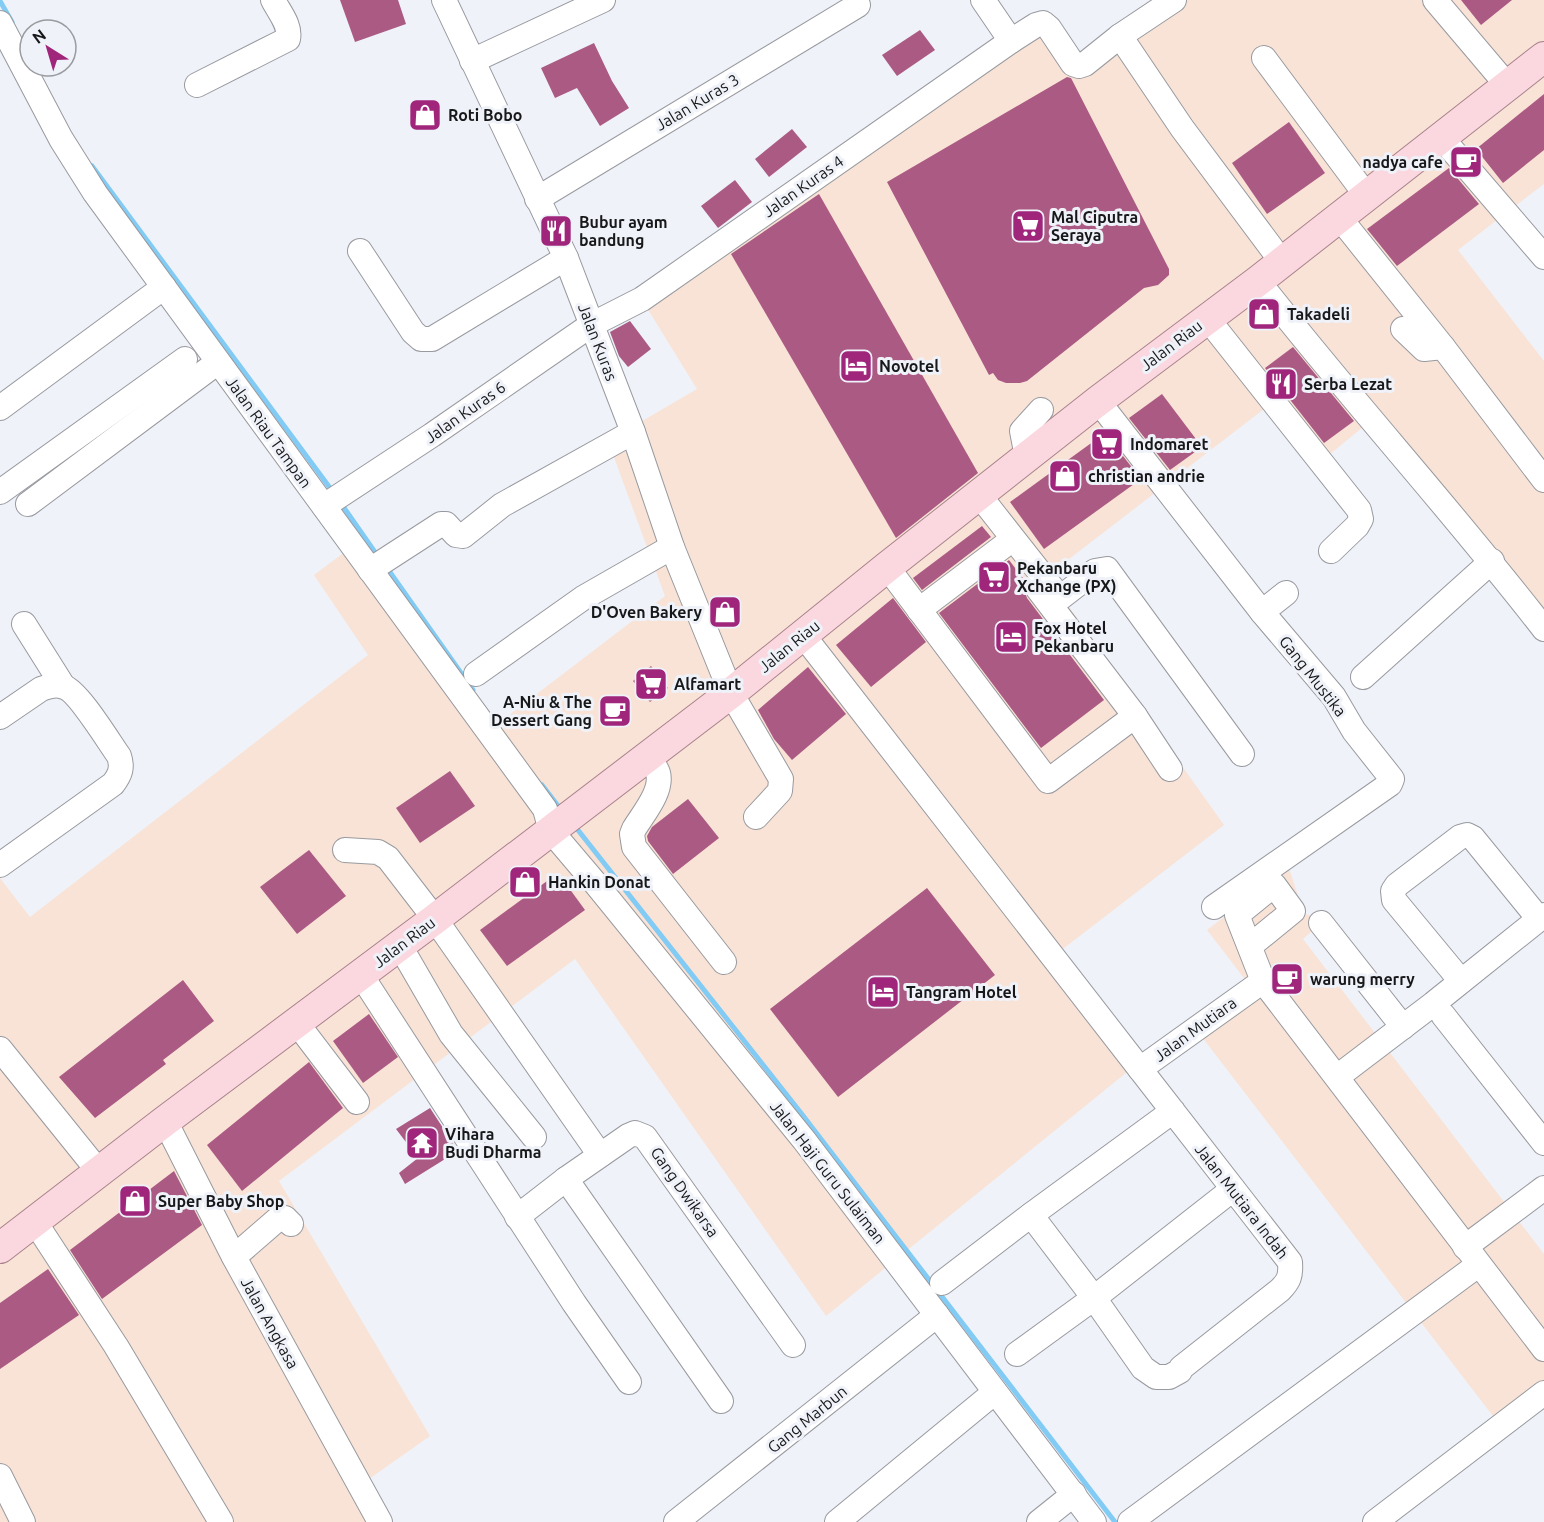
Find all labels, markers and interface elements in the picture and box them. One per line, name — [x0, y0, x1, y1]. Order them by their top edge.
north arrow — [18, 18, 78, 78]
text: N — [29, 25, 49, 47]
street label: Jalan Kuras 3 — [652, 70, 742, 134]
shop icon: Roti Bobo — [407, 97, 443, 133]
place label: Roti Bobo — [448, 106, 522, 124]
cafe icon: nadya cafe — [1448, 144, 1484, 180]
street label: Jalan Kuras 4 — [759, 152, 847, 220]
place label: nadya cafe — [1363, 153, 1443, 171]
supermarket icon: Mal Ciputra Seraya — [1010, 208, 1046, 244]
place label: Mal Ciputra Seraya — [1051, 208, 1138, 244]
restaurant icon: Bubur ayam bandung — [538, 213, 574, 249]
place label: Bubur ayam bandung — [579, 213, 668, 249]
shop icon: Takadeli — [1246, 296, 1282, 332]
street label: Jalan Kuras — [575, 301, 621, 383]
place label: Takadeli — [1287, 305, 1350, 323]
street label: Jalan Riau — [1137, 316, 1205, 374]
hotel icon: Novotel — [838, 348, 874, 384]
place label: Novotel — [879, 357, 939, 375]
restaurant icon: Serba Lezat — [1263, 366, 1299, 402]
street label: Jalan Riau Tampan — [223, 373, 315, 491]
place label: Serba Lezat — [1304, 375, 1392, 393]
street label: Jalan Kuras 6 — [421, 378, 509, 446]
supermarket icon: Indomaret — [1089, 426, 1125, 462]
place label: Indomaret — [1130, 435, 1209, 453]
shop icon: christian andrie — [1047, 458, 1083, 494]
place label: christian andrie — [1088, 467, 1205, 485]
supermarket icon: Pekanbaru Xchange (PX) — [976, 559, 1012, 595]
place label: Pekanbaru Xchange (PX) — [1017, 559, 1117, 596]
shop icon: D'Oven Bakery — [707, 594, 743, 630]
place label: D'Oven Bakery — [591, 603, 702, 621]
street label: Jalan Riau — [755, 616, 823, 676]
hotel icon: Fox Hotel Pekanbaru — [993, 619, 1029, 655]
place label: Fox Hotel Pekanbaru — [1034, 619, 1114, 655]
street label: Gang Mustika — [1276, 632, 1350, 720]
supermarket icon: Alfamart — [633, 666, 669, 702]
place label: Alfamart — [674, 675, 741, 693]
place label: A-Niu & The Dessert Gang — [491, 693, 592, 729]
cafe icon: A-Niu & The Dessert Gang — [597, 693, 633, 729]
shop icon: Hankin Donat — [507, 864, 543, 900]
place label: Hankin Donat — [548, 873, 651, 891]
street label: Jalan Riau — [370, 913, 438, 971]
cafe icon: warung merry — [1269, 961, 1305, 997]
place label: warung merry — [1310, 970, 1415, 988]
hotel icon: Tangram Hotel — [865, 974, 901, 1010]
place label: Tangram Hotel — [906, 983, 1017, 1001]
street label: Jalan Mutiara — [1150, 993, 1240, 1065]
street label: Jalan Haji Guru Sulaiman — [767, 1097, 889, 1247]
temple icon: Vihara Budi Dharma — [404, 1125, 440, 1161]
place label: Vihara Budi Dharma — [445, 1125, 542, 1161]
street label: Jalan Mutiara Indah — [1192, 1140, 1292, 1262]
street label: Gang Dwikarsa — [647, 1143, 723, 1241]
shop icon: Super Baby Shop — [117, 1183, 153, 1219]
place label: Super Baby Shop — [158, 1192, 284, 1210]
street label: Jalan Angkasa — [238, 1274, 302, 1372]
street label: Gang Marbun — [764, 1382, 850, 1456]

